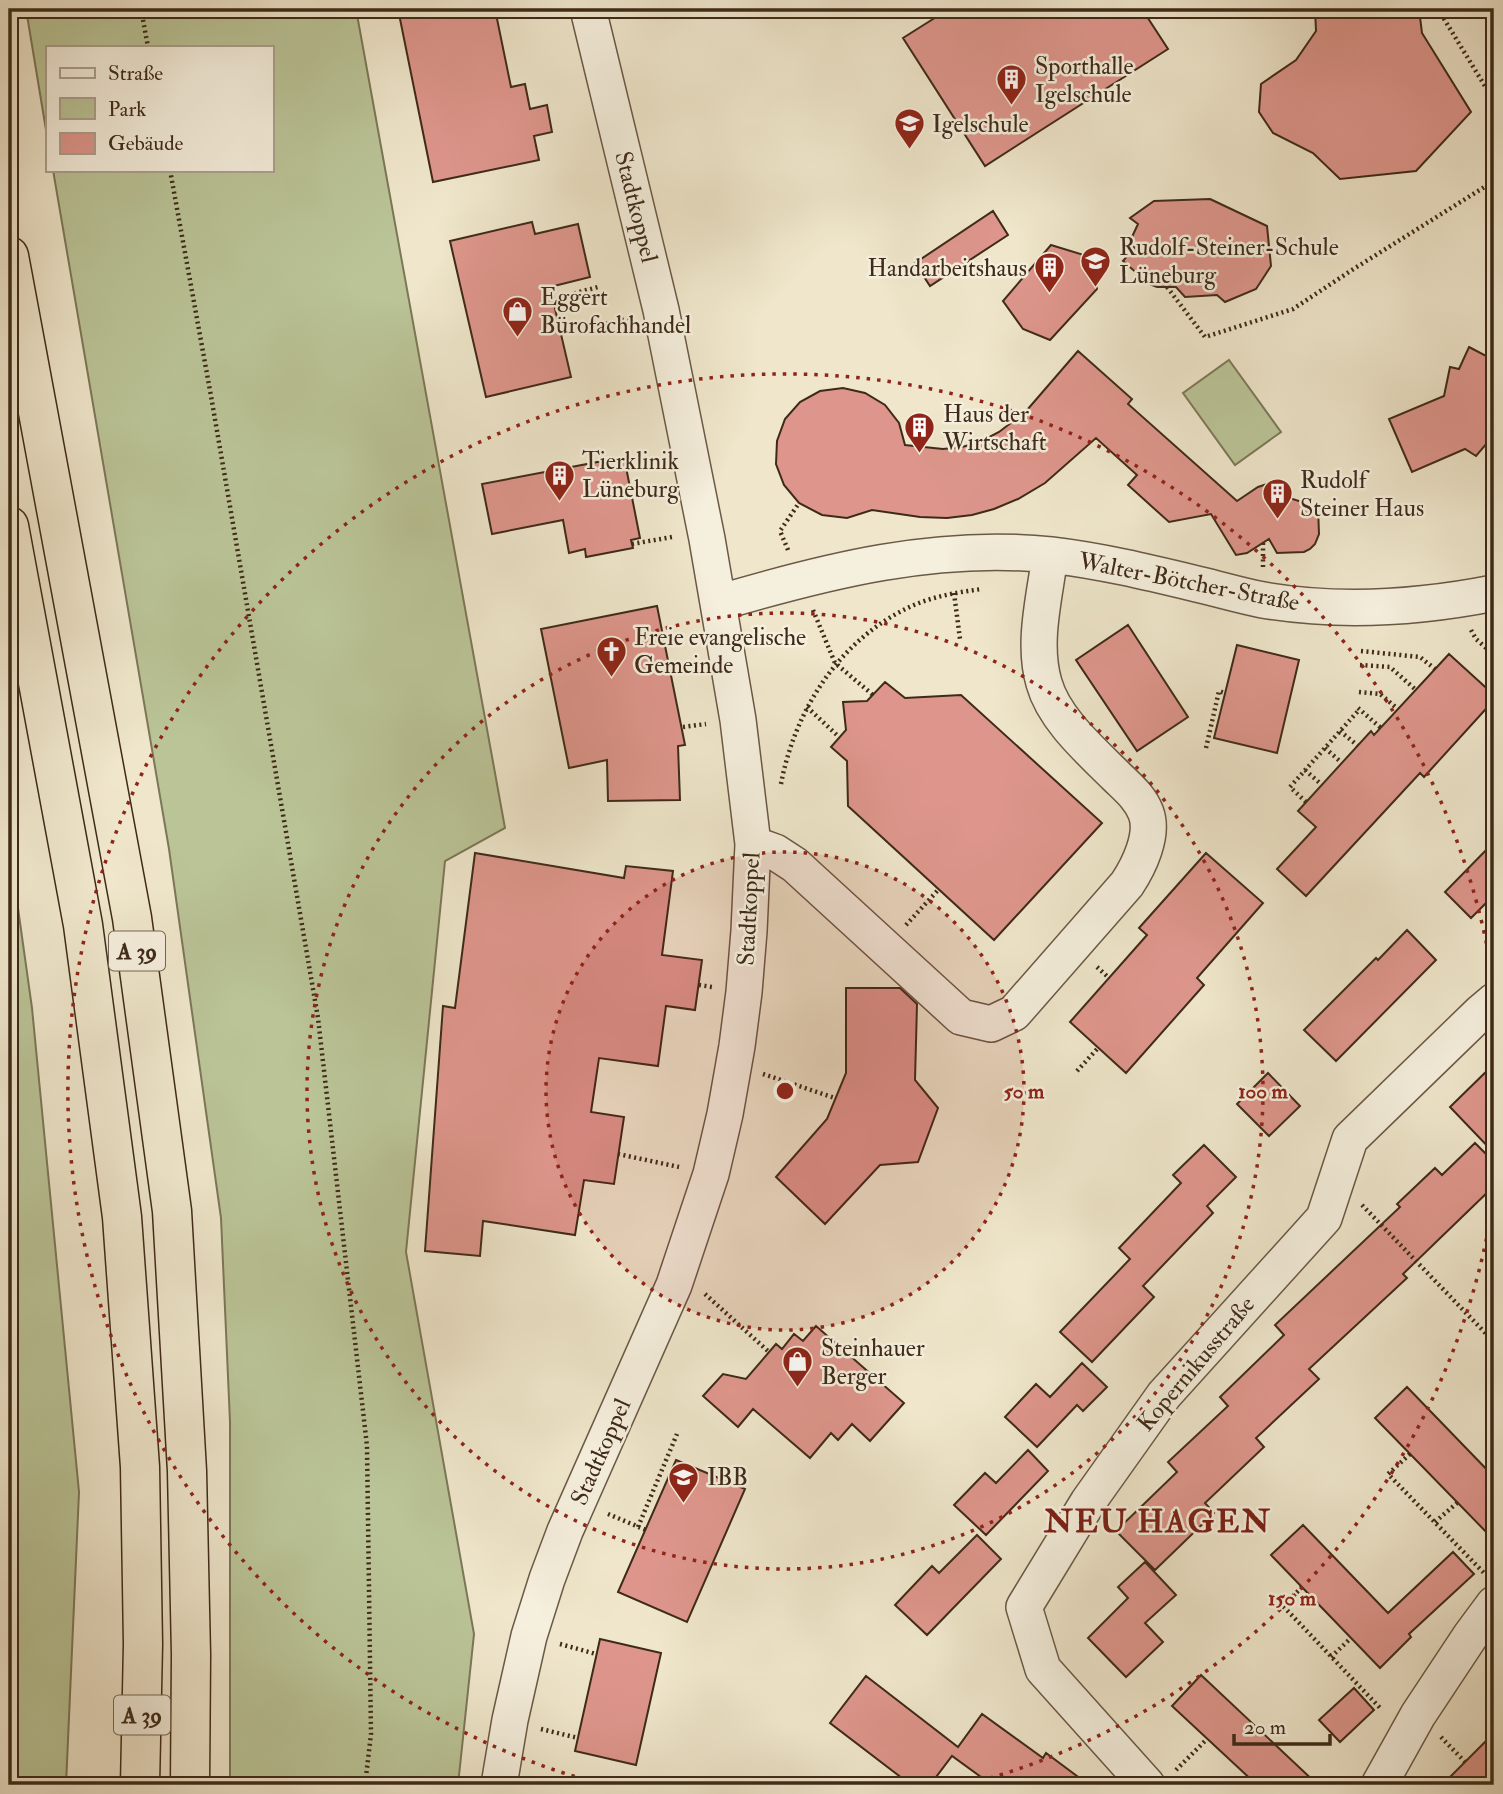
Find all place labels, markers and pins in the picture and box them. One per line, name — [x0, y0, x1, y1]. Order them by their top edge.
place label: Sporthalle Igelschule — [1035, 51, 1133, 110]
building icon: Sporthalle Igelschule — [995, 63, 1029, 107]
school or university icon: Igelschule — [892, 107, 926, 151]
place label: Igelschule — [932, 109, 1029, 140]
place label: Rudolf-Steiner-Schule Lüneburg — [1119, 232, 1339, 291]
school or university icon: Rudolf-Steiner-Schule Lüneburg — [1079, 244, 1113, 288]
building icon: Handarbeitshaus — [1033, 251, 1067, 295]
place label: Handarbeitshaus — [867, 253, 1027, 284]
place label: Eggert Bürofachhandel — [540, 282, 691, 341]
shop icon: Eggert Bürofachhandel — [500, 294, 534, 338]
place label: Haus der Wirtschaft — [942, 399, 1047, 458]
building icon: Haus der Wirtschaft — [903, 411, 937, 455]
place label: Tierklinik Lüneburg — [582, 446, 680, 505]
building icon: Tierklinik Lüneburg — [542, 458, 576, 502]
place label: Rudolf Steiner Haus — [1300, 465, 1424, 524]
building icon: Rudolf Steiner Haus — [1260, 477, 1294, 521]
place label: Freie evangelische Gemeinde — [634, 622, 806, 681]
church icon: Freie evangelische Gemeinde — [594, 634, 628, 678]
centre of rings — [773, 1079, 797, 1103]
place label: Steinhauer Berger — [821, 1333, 925, 1392]
shop icon: Steinhauer Berger — [781, 1345, 815, 1389]
school or university icon: IBB — [667, 1460, 701, 1504]
place label: IBB — [707, 1462, 748, 1493]

